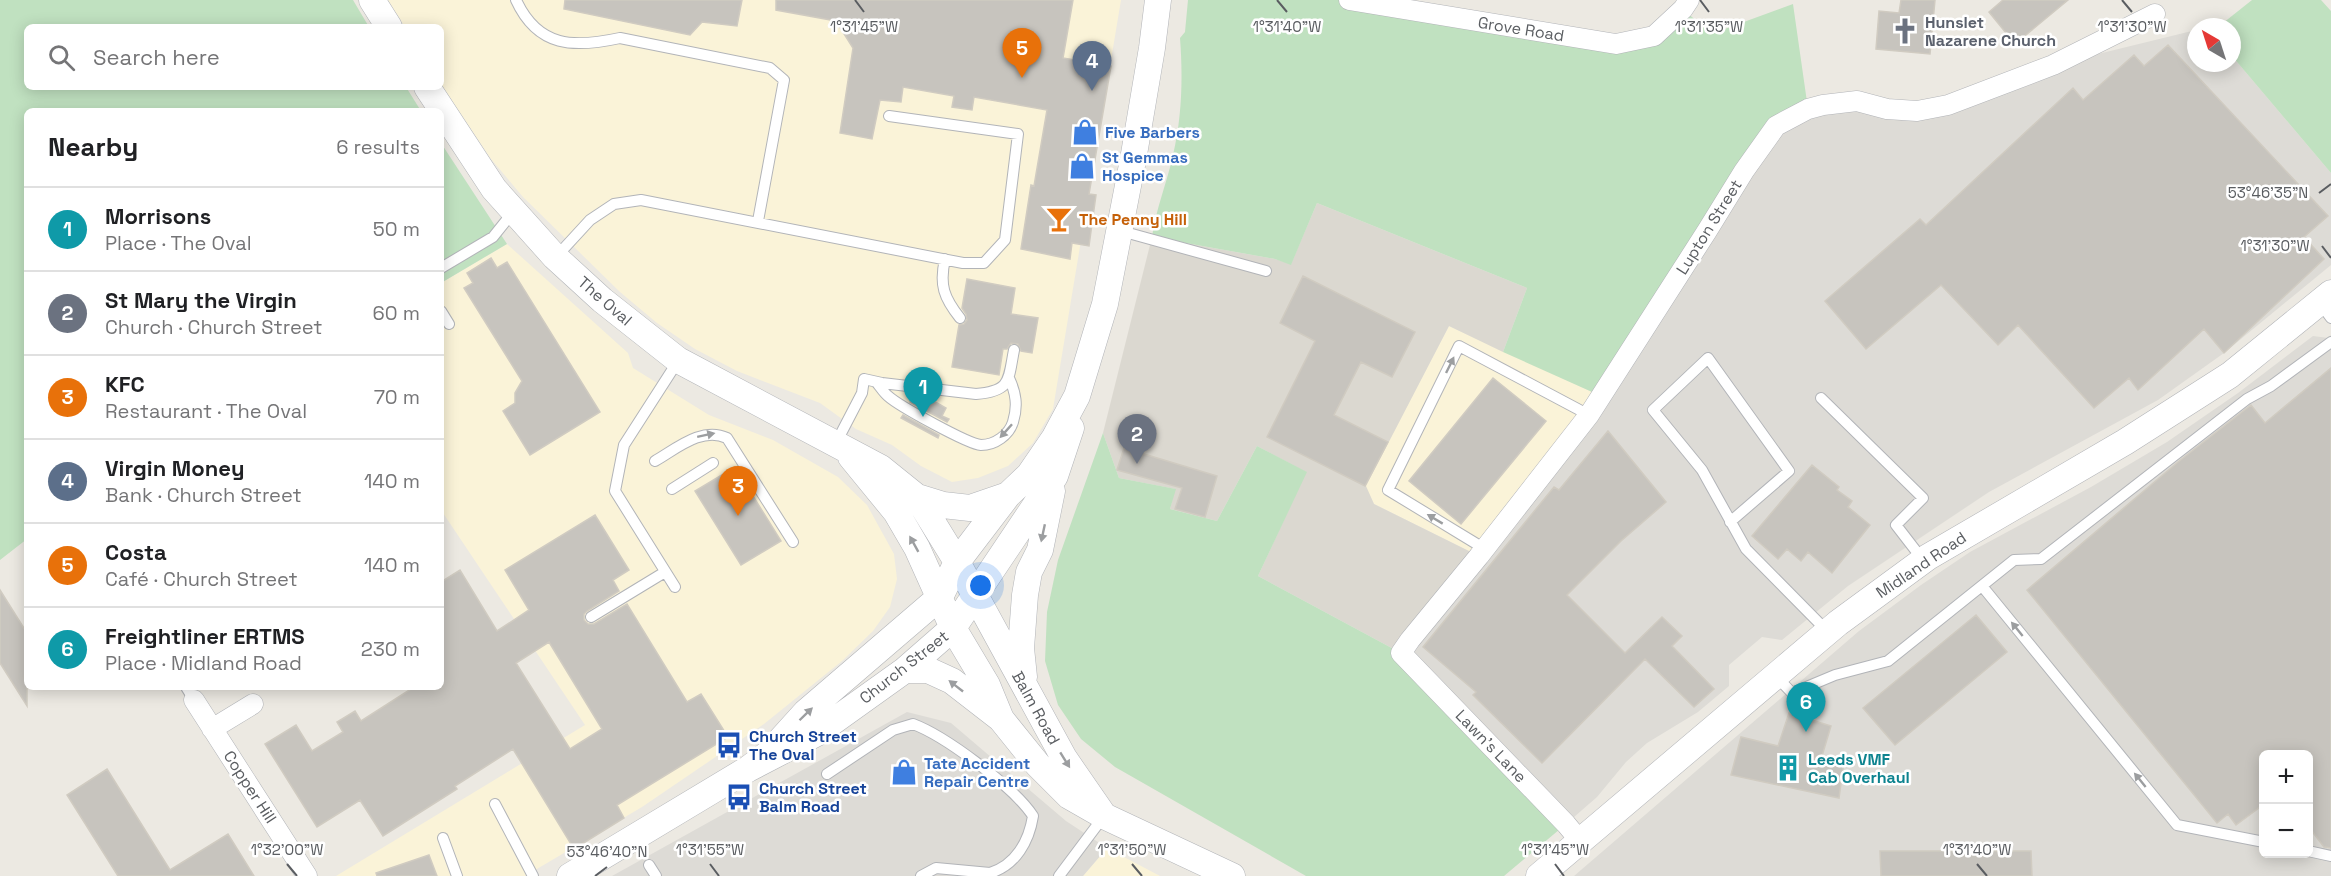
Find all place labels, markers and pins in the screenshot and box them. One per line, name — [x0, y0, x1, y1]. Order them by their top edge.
place label: Hunslet Nazarene Church — [1925, 12, 2056, 51]
church icon: Hunslet Nazarene Church — [1890, 16, 1920, 46]
pin: 5 — [1002, 28, 1042, 78]
pin: 4 — [1072, 42, 1112, 91]
shop icon: Five Barbers — [1070, 117, 1100, 147]
place label: Five Barbers — [1105, 122, 1200, 143]
place label: St Gemmas Hospice — [1102, 147, 1188, 186]
shop icon: St Gemmas Hospice — [1067, 151, 1097, 181]
bar icon: The Penny Hill — [1044, 204, 1074, 234]
place label: The Penny Hill — [1079, 209, 1187, 230]
pin: 1 — [904, 368, 942, 417]
pin: 2 — [1118, 414, 1156, 464]
pin: 3 — [718, 466, 758, 516]
pin: 6 — [1786, 682, 1826, 732]
place label: Church Street The Oval — [749, 726, 857, 765]
bus stop icon: Church Street The Oval — [714, 730, 744, 760]
place label: Leeds VMF Cab Overhaul — [1808, 749, 1910, 788]
place label: Tate Accident Repair Centre — [924, 753, 1030, 792]
building icon: Leeds VMF Cab Overhaul — [1773, 753, 1803, 783]
shop icon: Tate Accident Repair Centre — [889, 757, 919, 787]
place label: Church Street Balm Road — [759, 778, 867, 817]
bus stop icon: Church Street Balm Road — [724, 782, 754, 812]

